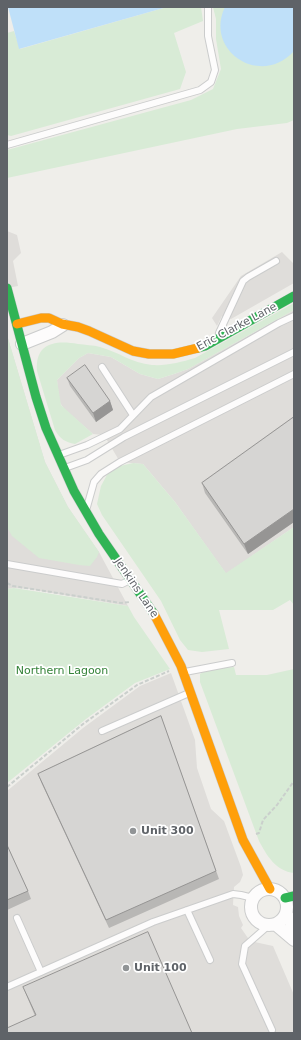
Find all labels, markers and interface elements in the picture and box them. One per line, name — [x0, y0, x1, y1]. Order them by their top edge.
street label: Eric Clarke Lane — [195, 300, 279, 354]
street label: Jenkins Lane — [111, 556, 161, 620]
park label: Northern Lagoon — [16, 664, 108, 678]
place label: Unit 300 — [141, 824, 194, 838]
marker: Unit 300 — [128, 826, 138, 836]
place label: Unit 100 — [134, 961, 187, 975]
marker: Unit 100 — [121, 963, 131, 973]

